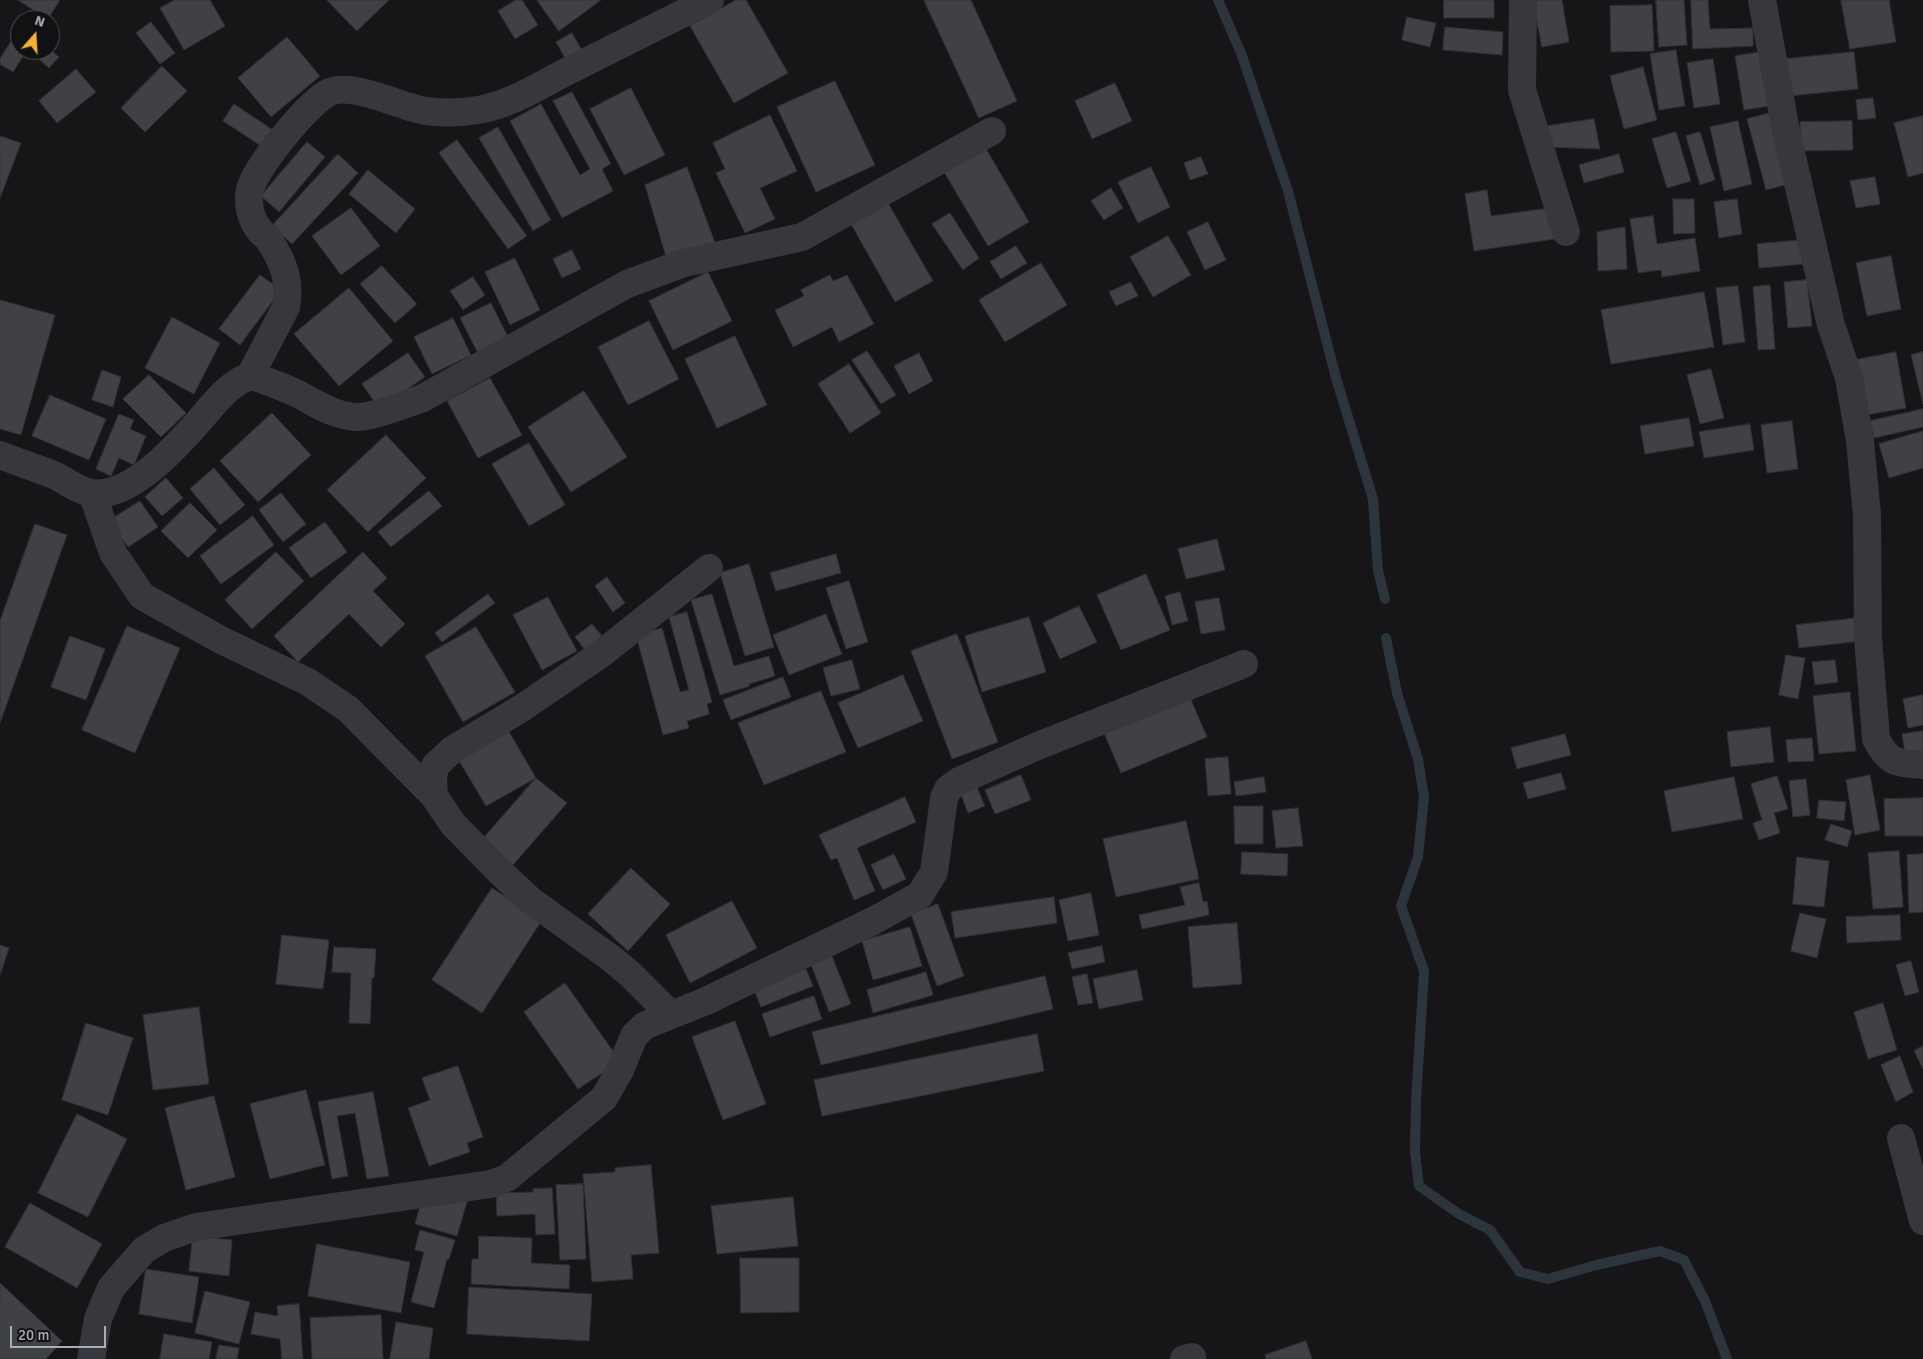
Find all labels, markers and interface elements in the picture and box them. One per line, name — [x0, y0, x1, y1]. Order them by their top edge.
north arrow — [10, 10, 60, 60]
text: N — [32, 12, 47, 31]
scale bar — [12, 1316, 109, 1348]
text: 20 m — [18, 1326, 49, 1344]

